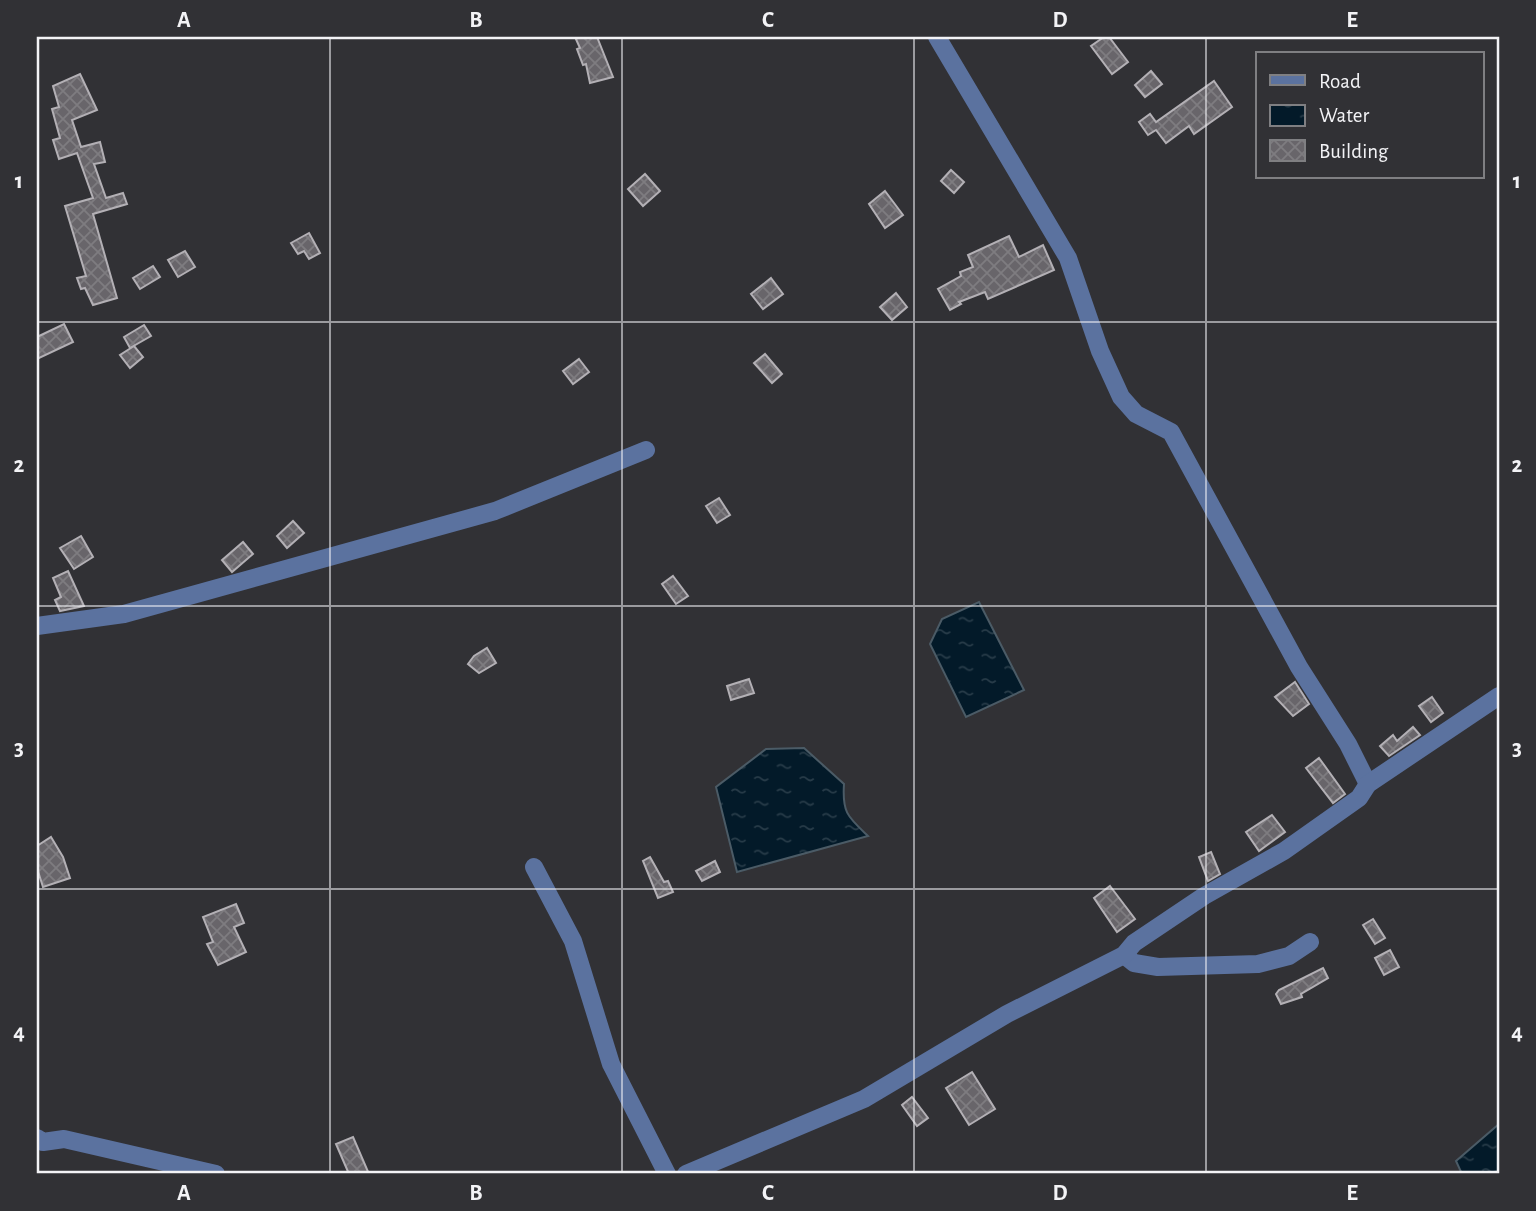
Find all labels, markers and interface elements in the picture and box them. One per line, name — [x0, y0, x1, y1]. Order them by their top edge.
text: A — [177, 9, 191, 32]
text: B — [469, 9, 483, 32]
text: C — [762, 9, 774, 32]
text: D — [1052, 9, 1068, 32]
text: E — [1346, 9, 1358, 32]
legend — [1256, 52, 1484, 178]
text: Road — [1319, 71, 1361, 92]
text: Water — [1319, 105, 1369, 126]
text: Building — [1319, 141, 1389, 162]
text: 1 — [15, 170, 23, 193]
text: 1 — [1513, 170, 1521, 193]
text: 2 — [14, 454, 25, 477]
text: 2 — [1512, 454, 1523, 477]
text: 3 — [14, 737, 24, 760]
text: 3 — [1512, 737, 1522, 760]
text: 4 — [13, 1021, 25, 1044]
text: 4 — [1511, 1021, 1523, 1044]
text: A — [177, 1182, 191, 1205]
text: B — [469, 1182, 483, 1205]
text: C — [762, 1182, 774, 1205]
text: D — [1052, 1182, 1068, 1205]
text: E — [1346, 1182, 1358, 1205]

